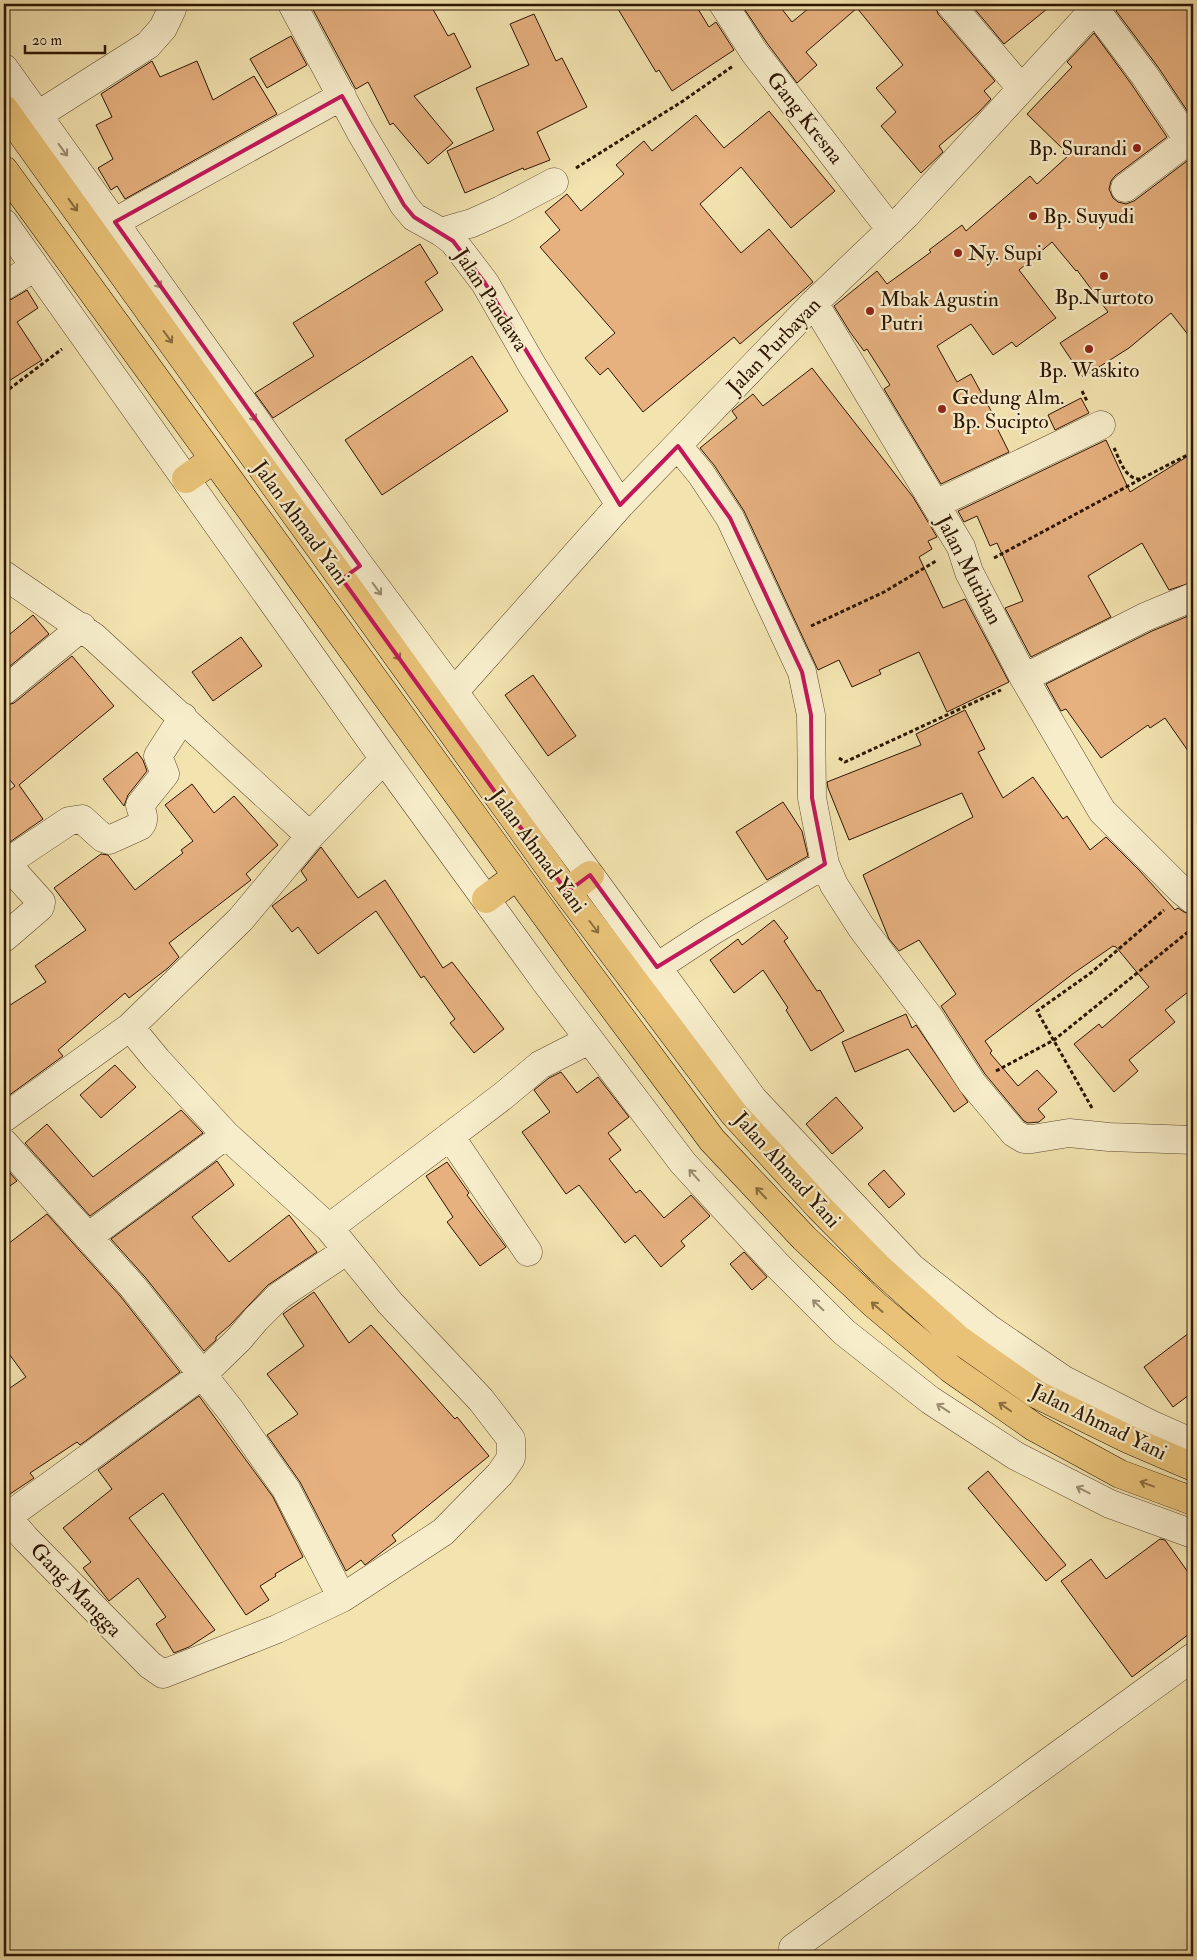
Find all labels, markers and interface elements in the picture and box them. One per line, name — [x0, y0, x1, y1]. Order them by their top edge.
scale bar — [25, 22, 105, 54]
text: 20 m — [32, 31, 62, 50]
street label: Gang Kresna — [761, 66, 850, 170]
place label: Bp. Surandi — [1029, 135, 1127, 162]
marker: Bp. Surandi — [1131, 142, 1143, 154]
one-way arrow — [58, 143, 68, 157]
one-way arrow — [68, 198, 78, 212]
place label: Bp. Suyudi — [1043, 203, 1135, 230]
marker: Bp. Suyudi — [1027, 210, 1039, 222]
place label: Ny. Supi — [968, 240, 1042, 267]
street label: Jalan Pandawa — [447, 243, 534, 357]
marker: Ny. Supi — [952, 247, 964, 259]
marker: Bp.Nurtoto — [1098, 270, 1110, 282]
one-way arrow — [152, 275, 162, 289]
place label: Bp.Nurtoto — [1054, 284, 1154, 311]
place label: Mbak Agustin Putri — [880, 286, 999, 337]
street label: Jalan Purbayan — [720, 292, 827, 401]
marker: Mbak Agustin Putri — [864, 305, 876, 317]
one-way arrow — [163, 330, 173, 344]
marker: Bp. Waskito — [1083, 343, 1095, 355]
place label: Bp. Waskito — [1039, 357, 1139, 384]
place label: Gedung Alm. Bp. Sucipto — [952, 384, 1064, 435]
marker: Gedung Alm. Bp. Sucipto — [936, 403, 948, 415]
one-way arrow — [247, 407, 257, 421]
street label: Jalan Ahmad Yani — [246, 455, 356, 591]
street label: Jalan Mutihan — [929, 510, 1008, 630]
one-way arrow — [372, 582, 382, 596]
one-way arrow — [391, 647, 401, 661]
street label: Jalan Ahmad Yani — [483, 783, 593, 919]
one-way arrow — [589, 920, 599, 934]
street label: Jalan Ahmad Yani — [727, 1105, 847, 1234]
one-way arrow — [688, 1168, 700, 1181]
one-way arrow — [755, 1187, 767, 1199]
one-way arrow — [811, 1299, 824, 1311]
one-way arrow — [871, 1301, 884, 1312]
street label: Jalan Ahmad Yani — [1026, 1377, 1172, 1467]
one-way arrow — [998, 1402, 1012, 1412]
one-way arrow — [936, 1403, 950, 1413]
one-way arrow — [1140, 1479, 1156, 1488]
one-way arrow — [1076, 1485, 1091, 1494]
street label: Gang Mangga — [24, 1537, 128, 1643]

